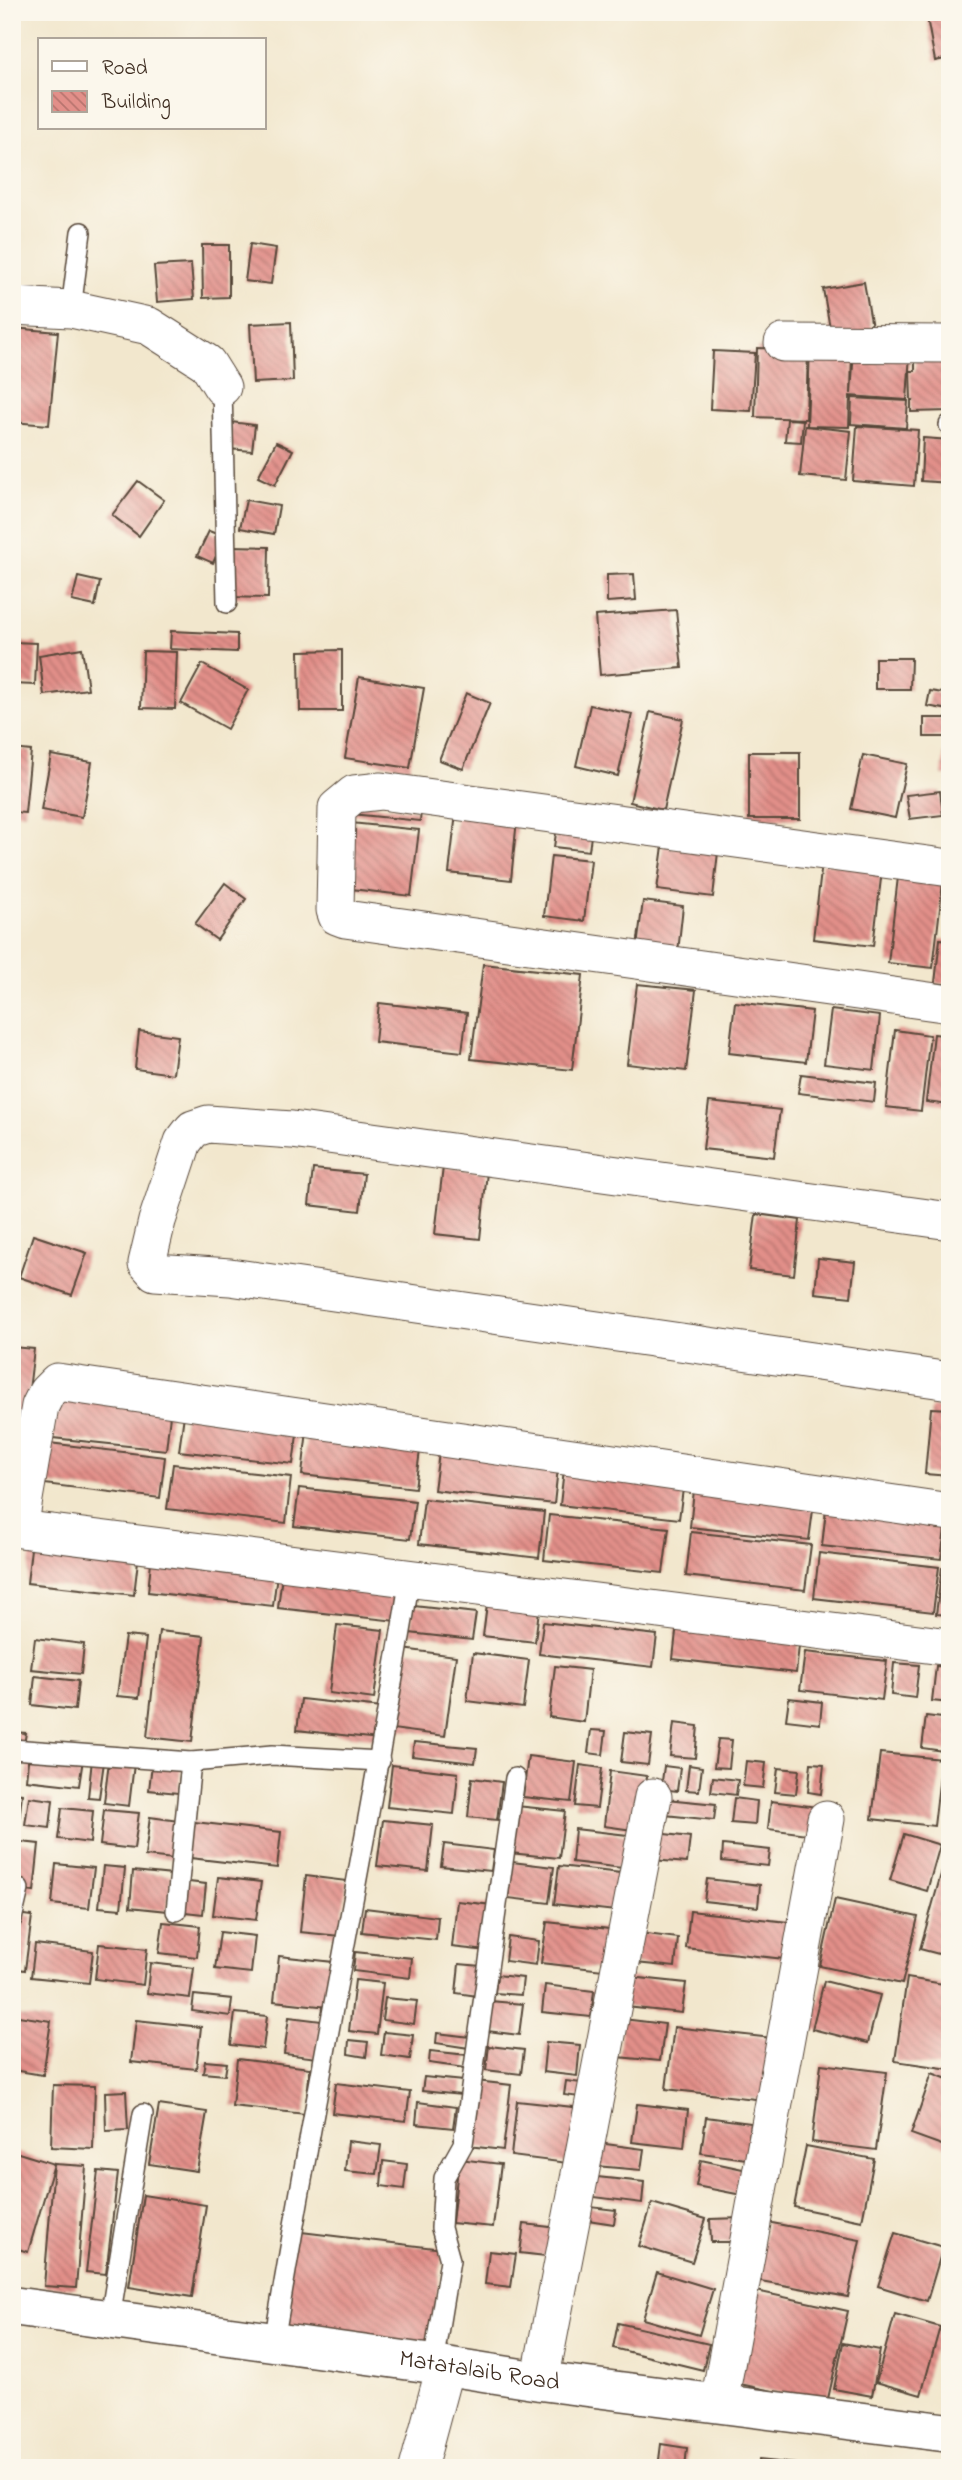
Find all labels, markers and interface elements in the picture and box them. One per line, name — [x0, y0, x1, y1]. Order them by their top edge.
legend — [38, 38, 266, 130]
text: Road — [102, 54, 148, 84]
text: Building — [101, 88, 171, 120]
street label: Matatalaib Road — [397, 2342, 562, 2401]

